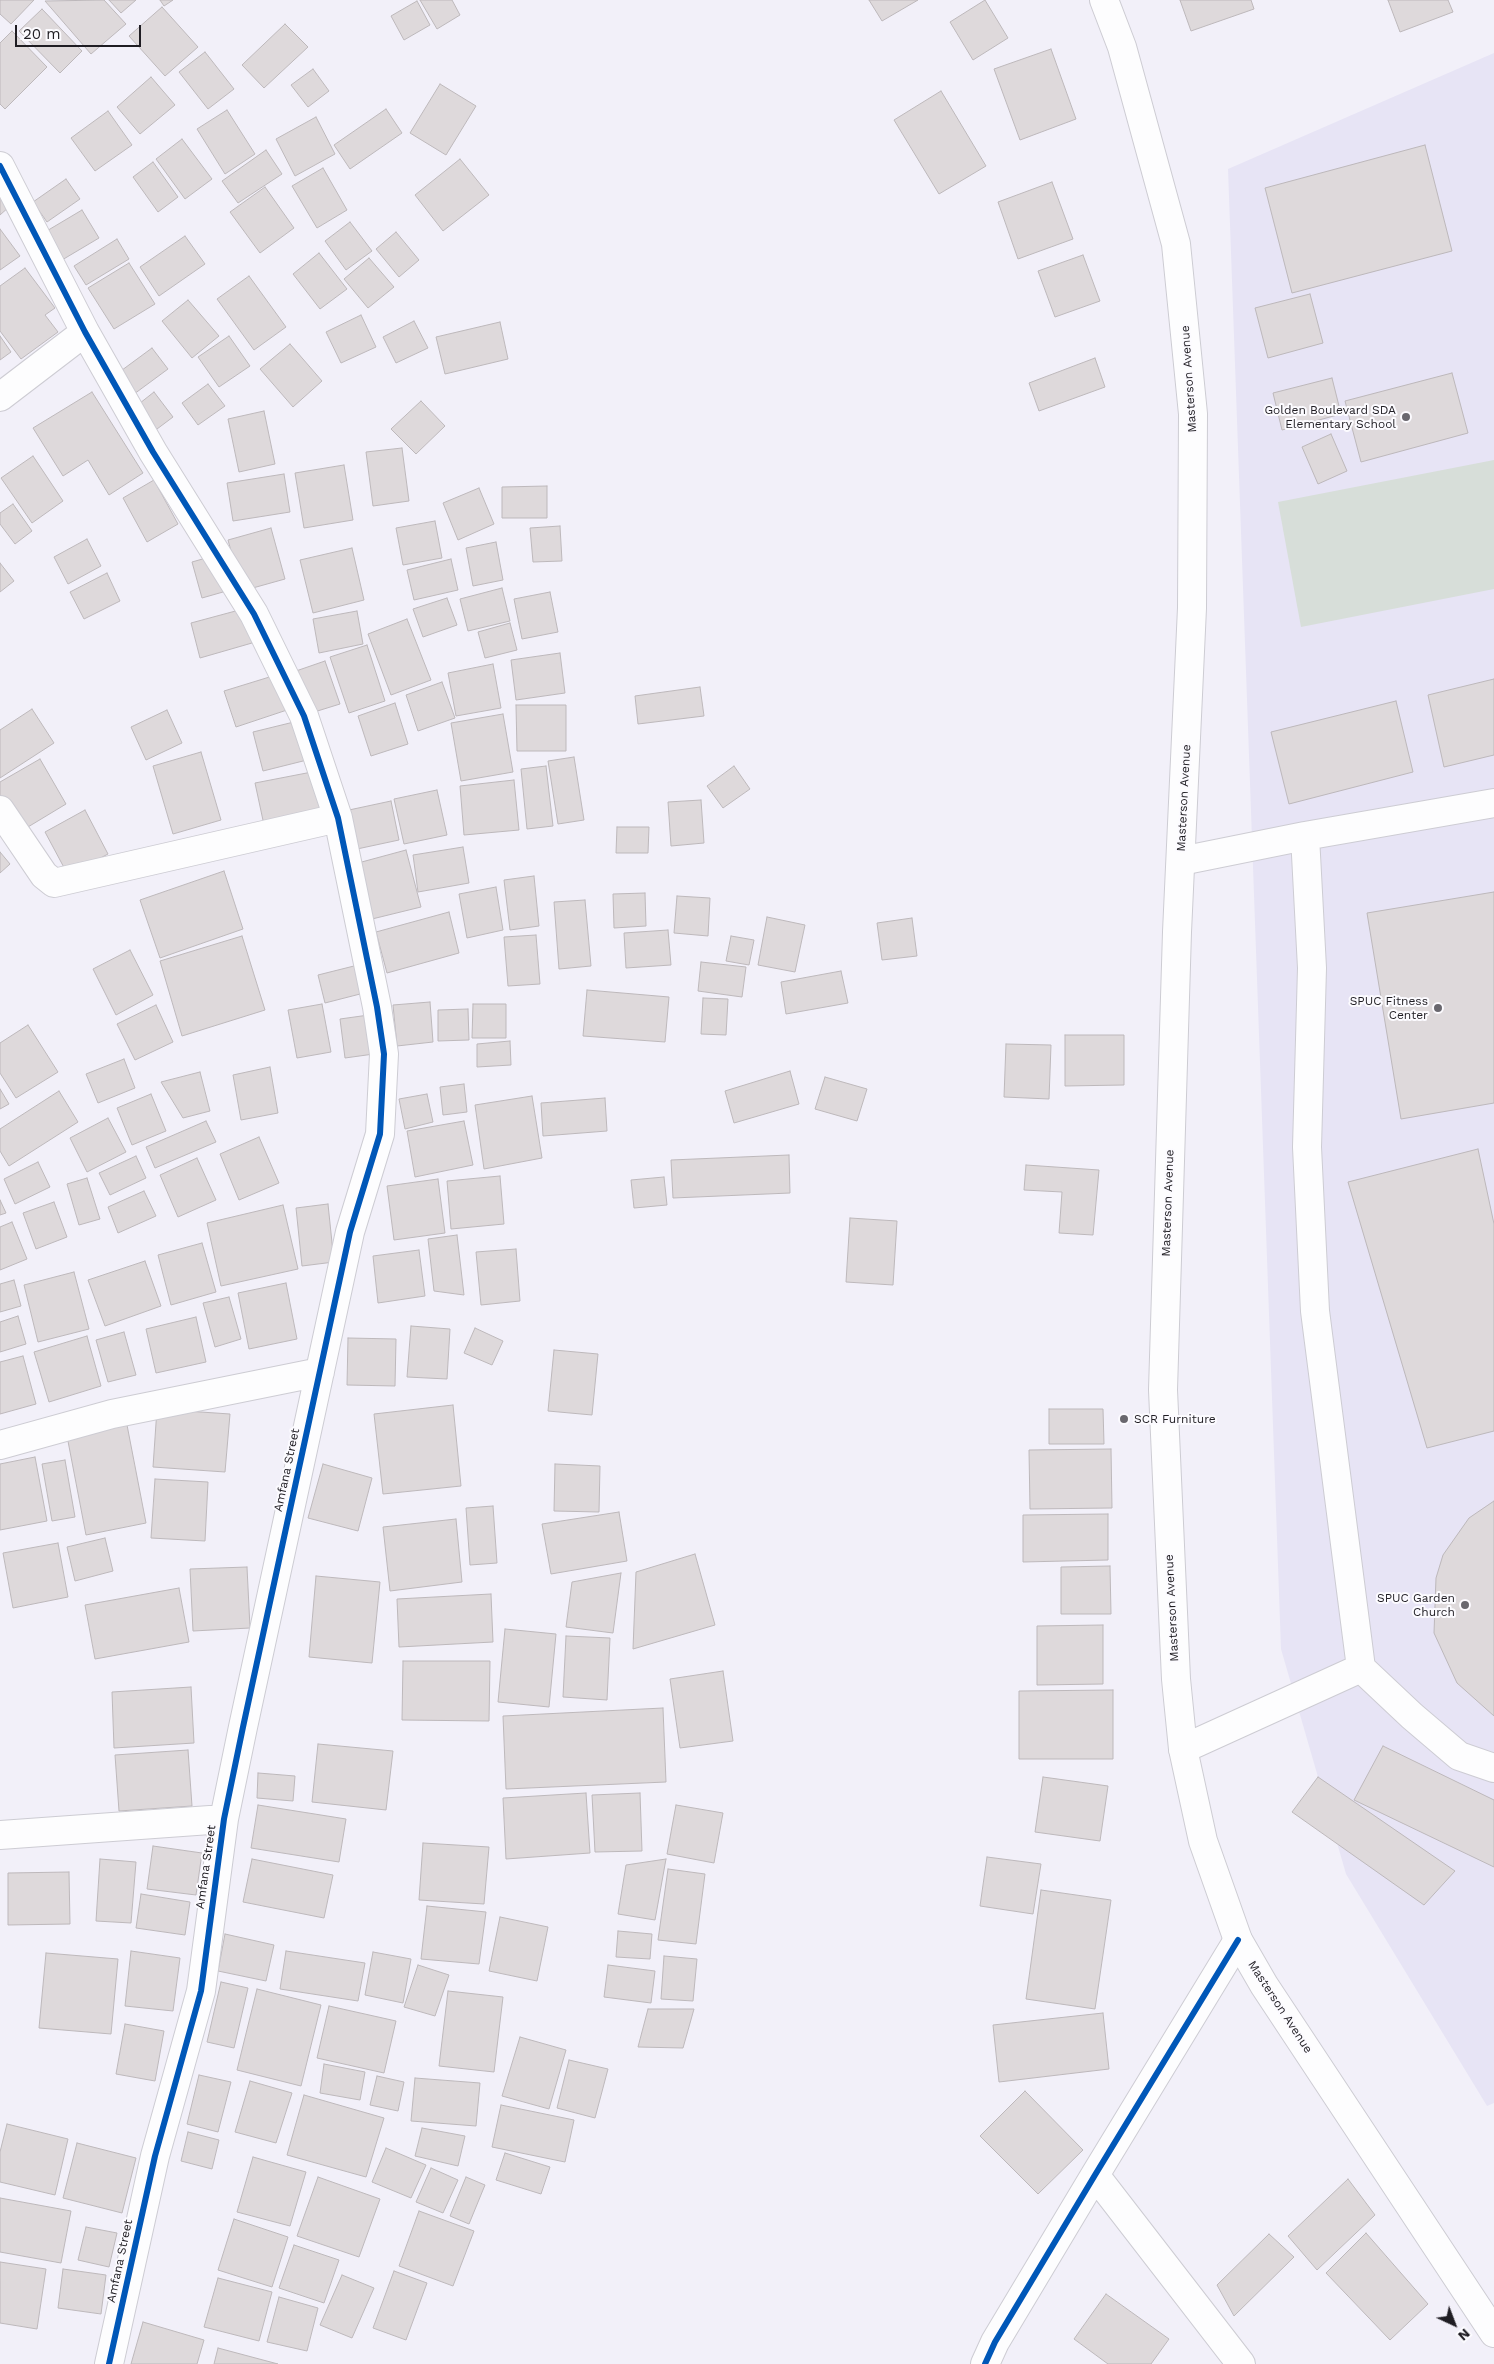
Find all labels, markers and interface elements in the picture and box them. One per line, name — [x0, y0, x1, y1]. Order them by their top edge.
scale bar — [18, 15, 144, 47]
text: 20 m — [23, 25, 61, 43]
street label: Masterson Avenue — [1178, 325, 1200, 433]
place label: Golden Boulevard SDA Elementary School — [1264, 403, 1396, 431]
marker: Golden Boulevard SDA Elementary School — [1400, 411, 1412, 423]
street label: Masterson Avenue — [1174, 744, 1194, 852]
place label: SPUC Fitness Center — [1350, 994, 1428, 1022]
marker: SPUC Fitness Center — [1432, 1002, 1444, 1014]
street label: Masterson Avenue — [1159, 1149, 1177, 1257]
place label: SCR Furniture — [1134, 1412, 1216, 1426]
marker: SCR Furniture — [1118, 1413, 1130, 1425]
street label: Amfana Street — [271, 1427, 303, 1513]
street label: Masterson Avenue — [1162, 1554, 1182, 1662]
place label: SPUC Garden Church — [1377, 1591, 1455, 1619]
marker: SPUC Garden Church — [1459, 1599, 1471, 1611]
street label: Amfana Street — [193, 1824, 219, 1910]
street label: Masterson Avenue — [1245, 1958, 1315, 2056]
street label: Amfana Street — [104, 2218, 136, 2304]
north arrow — [1429, 2299, 1479, 2349]
text: N — [1455, 2326, 1473, 2344]

